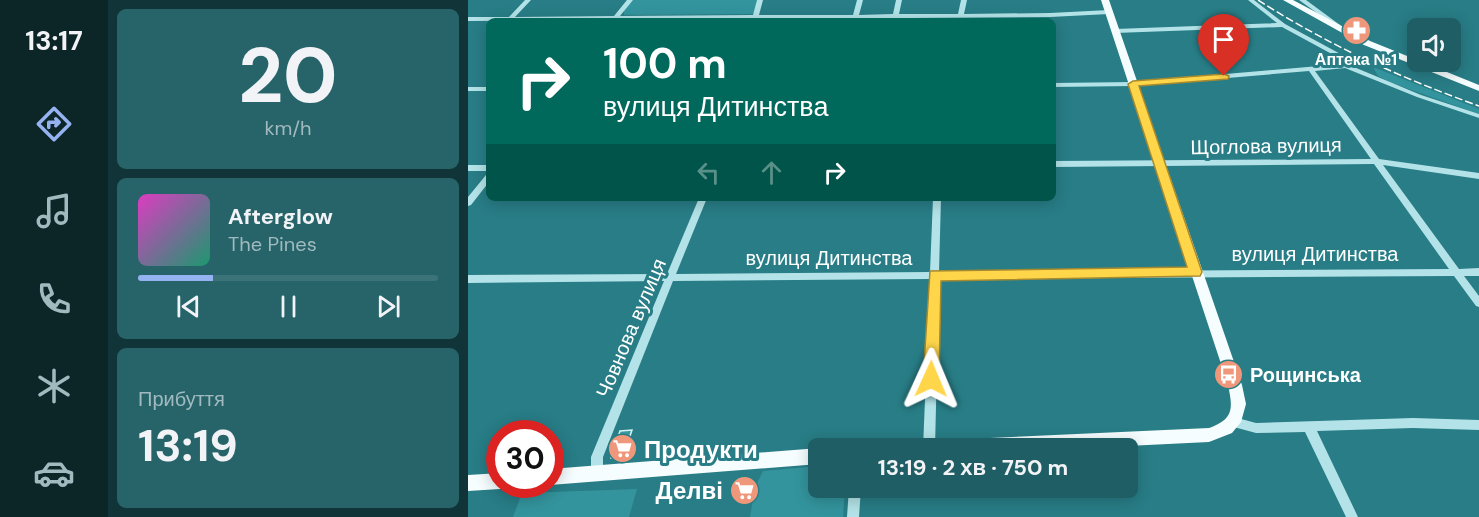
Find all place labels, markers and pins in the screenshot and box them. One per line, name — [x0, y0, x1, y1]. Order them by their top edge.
pin — [1198, 14, 1249, 76]
pharmacy icon: Аптека №1 — [1340, 15, 1372, 47]
place label: Аптека №1 — [1315, 49, 1397, 70]
bus stop icon: Рощинська — [1213, 359, 1245, 391]
place label: Рощинська — [1250, 362, 1362, 388]
supermarket icon: Продукти — [607, 433, 639, 465]
place label: Продукти — [644, 434, 758, 465]
supermarket icon: Делві — [728, 474, 760, 506]
place label: Делві — [656, 475, 723, 506]

